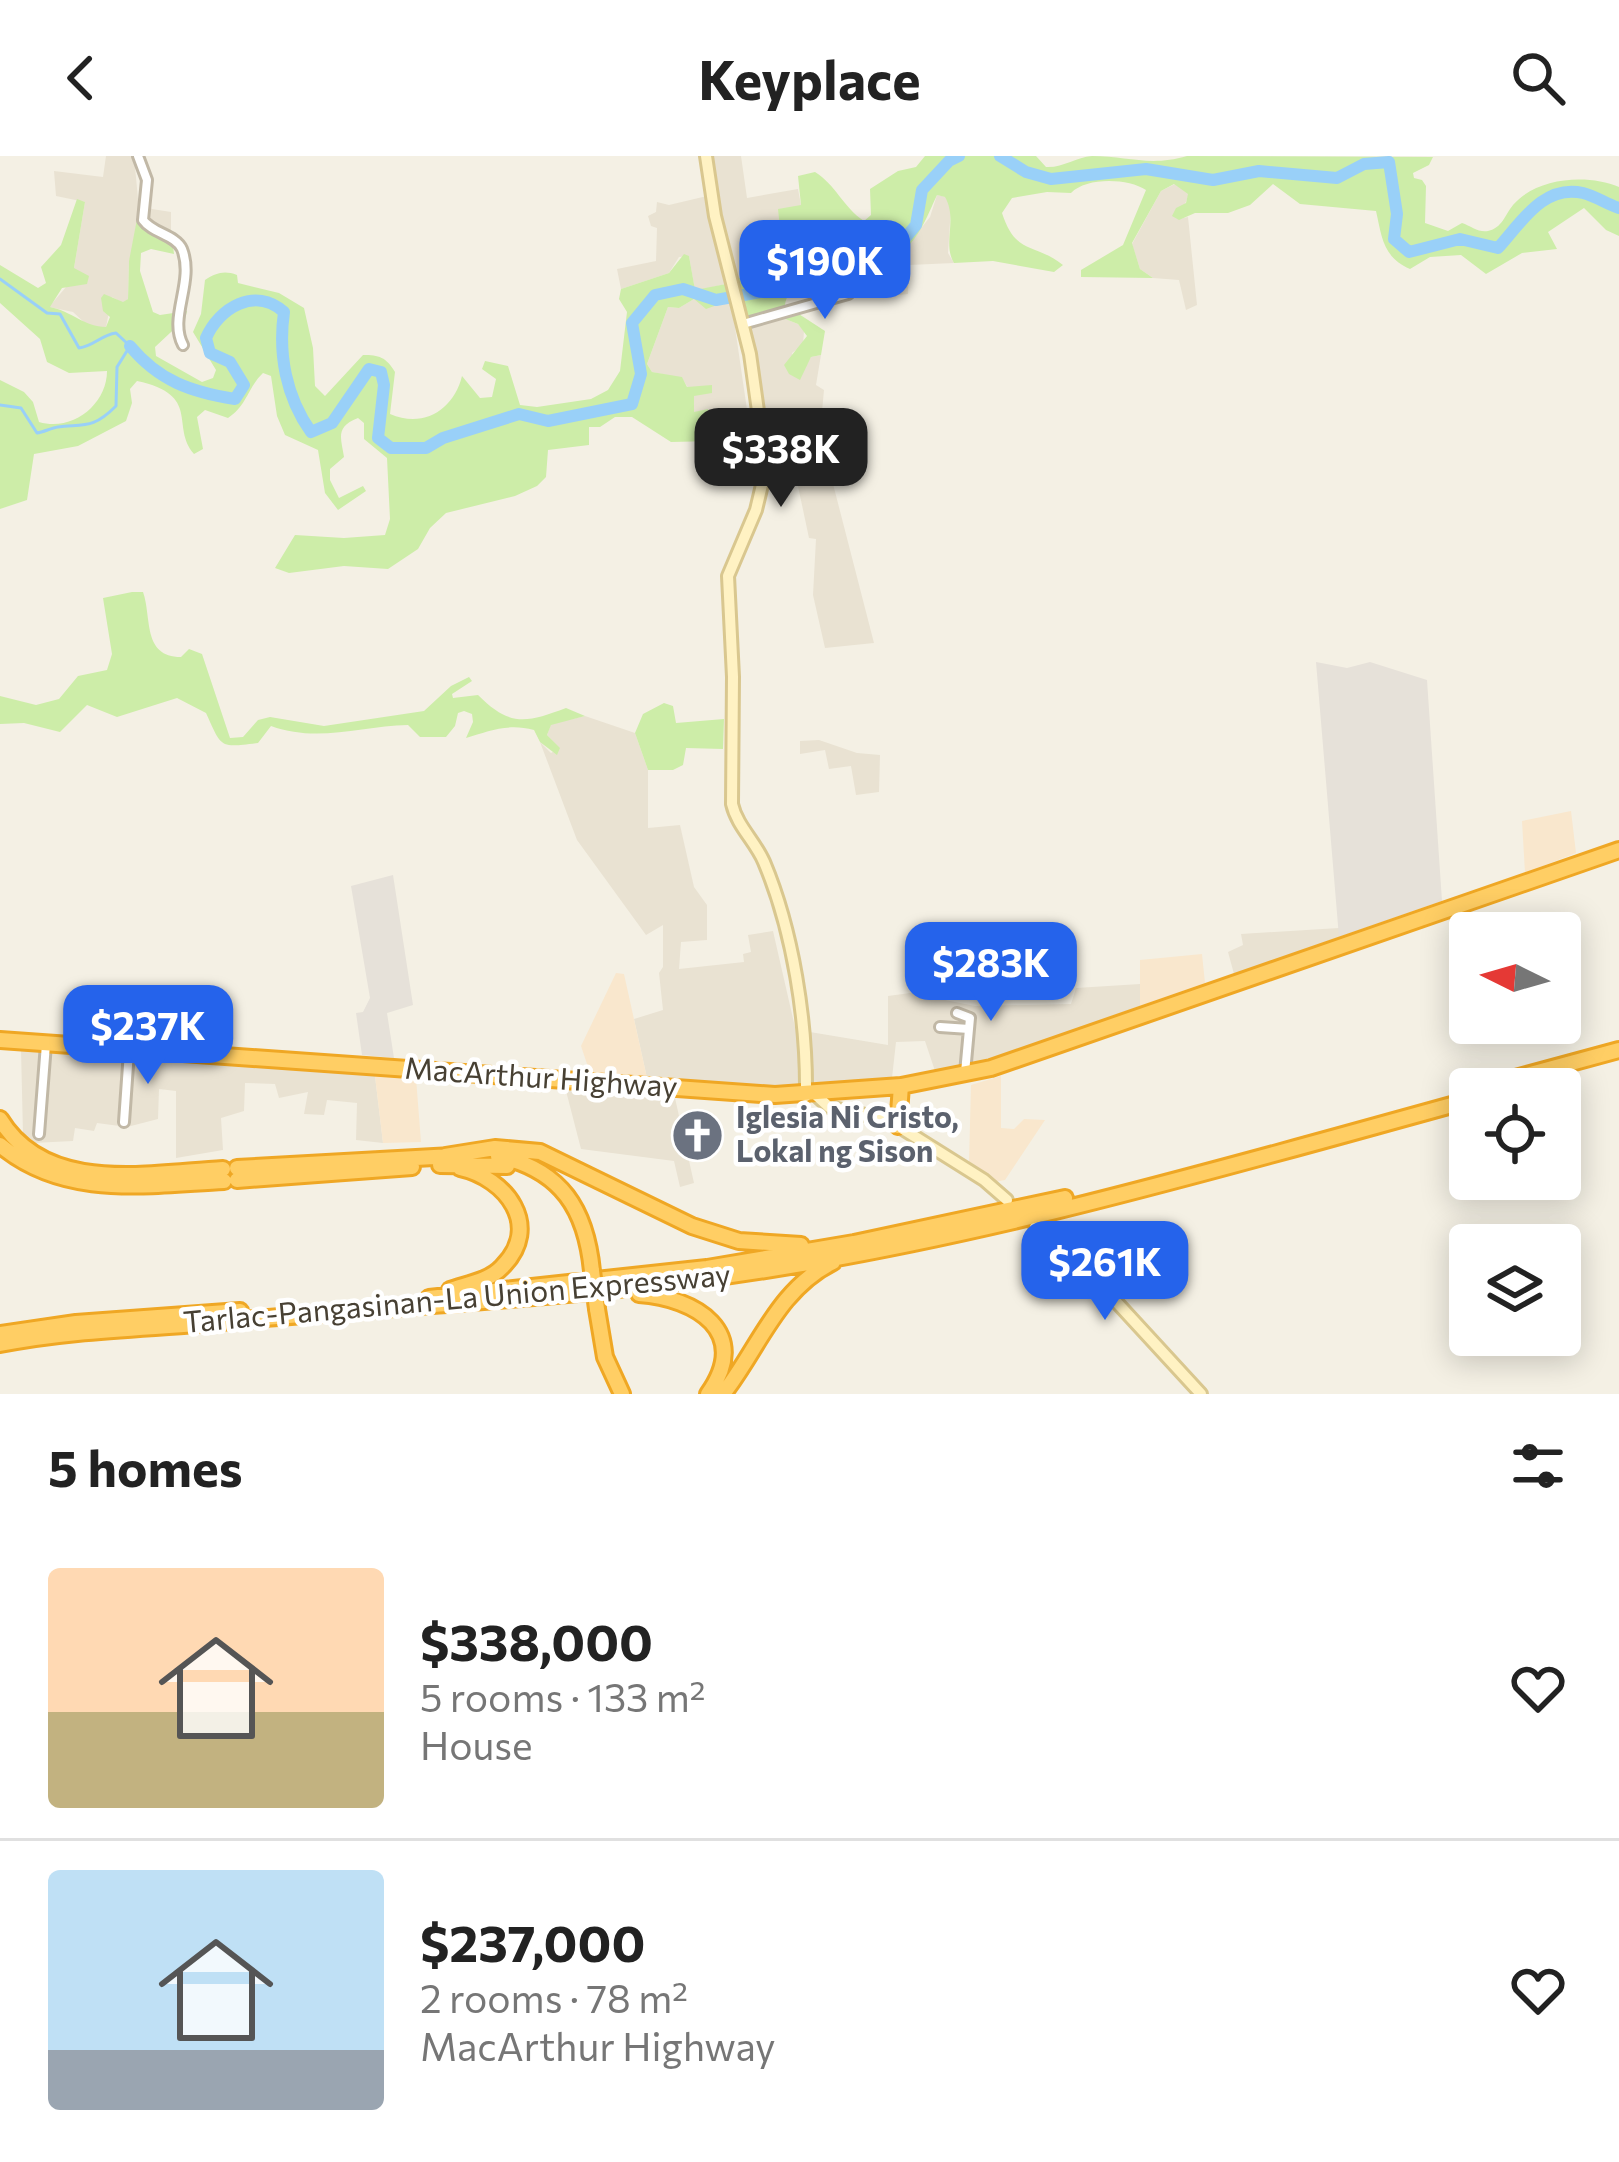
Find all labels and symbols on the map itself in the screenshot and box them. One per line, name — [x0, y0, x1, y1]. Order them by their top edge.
pin: $190K — [741, 220, 909, 322]
pin: $338K — [697, 408, 865, 510]
north arrow — [1449, 912, 1581, 1044]
pin: $283K — [907, 922, 1075, 1024]
pin: $237K — [64, 985, 232, 1087]
street label: MacArthur Highway — [403, 1048, 679, 1104]
place label: Iglesia Ni Cristo, Lokal ng Sison — [736, 1097, 959, 1168]
church icon: Iglesia Ni Cristo, Lokal ng Sison — [669, 1107, 725, 1163]
pin: $261K — [1021, 1221, 1189, 1323]
street label: Tarlac-Pangasinan-La Union Expressway — [182, 1254, 732, 1339]

